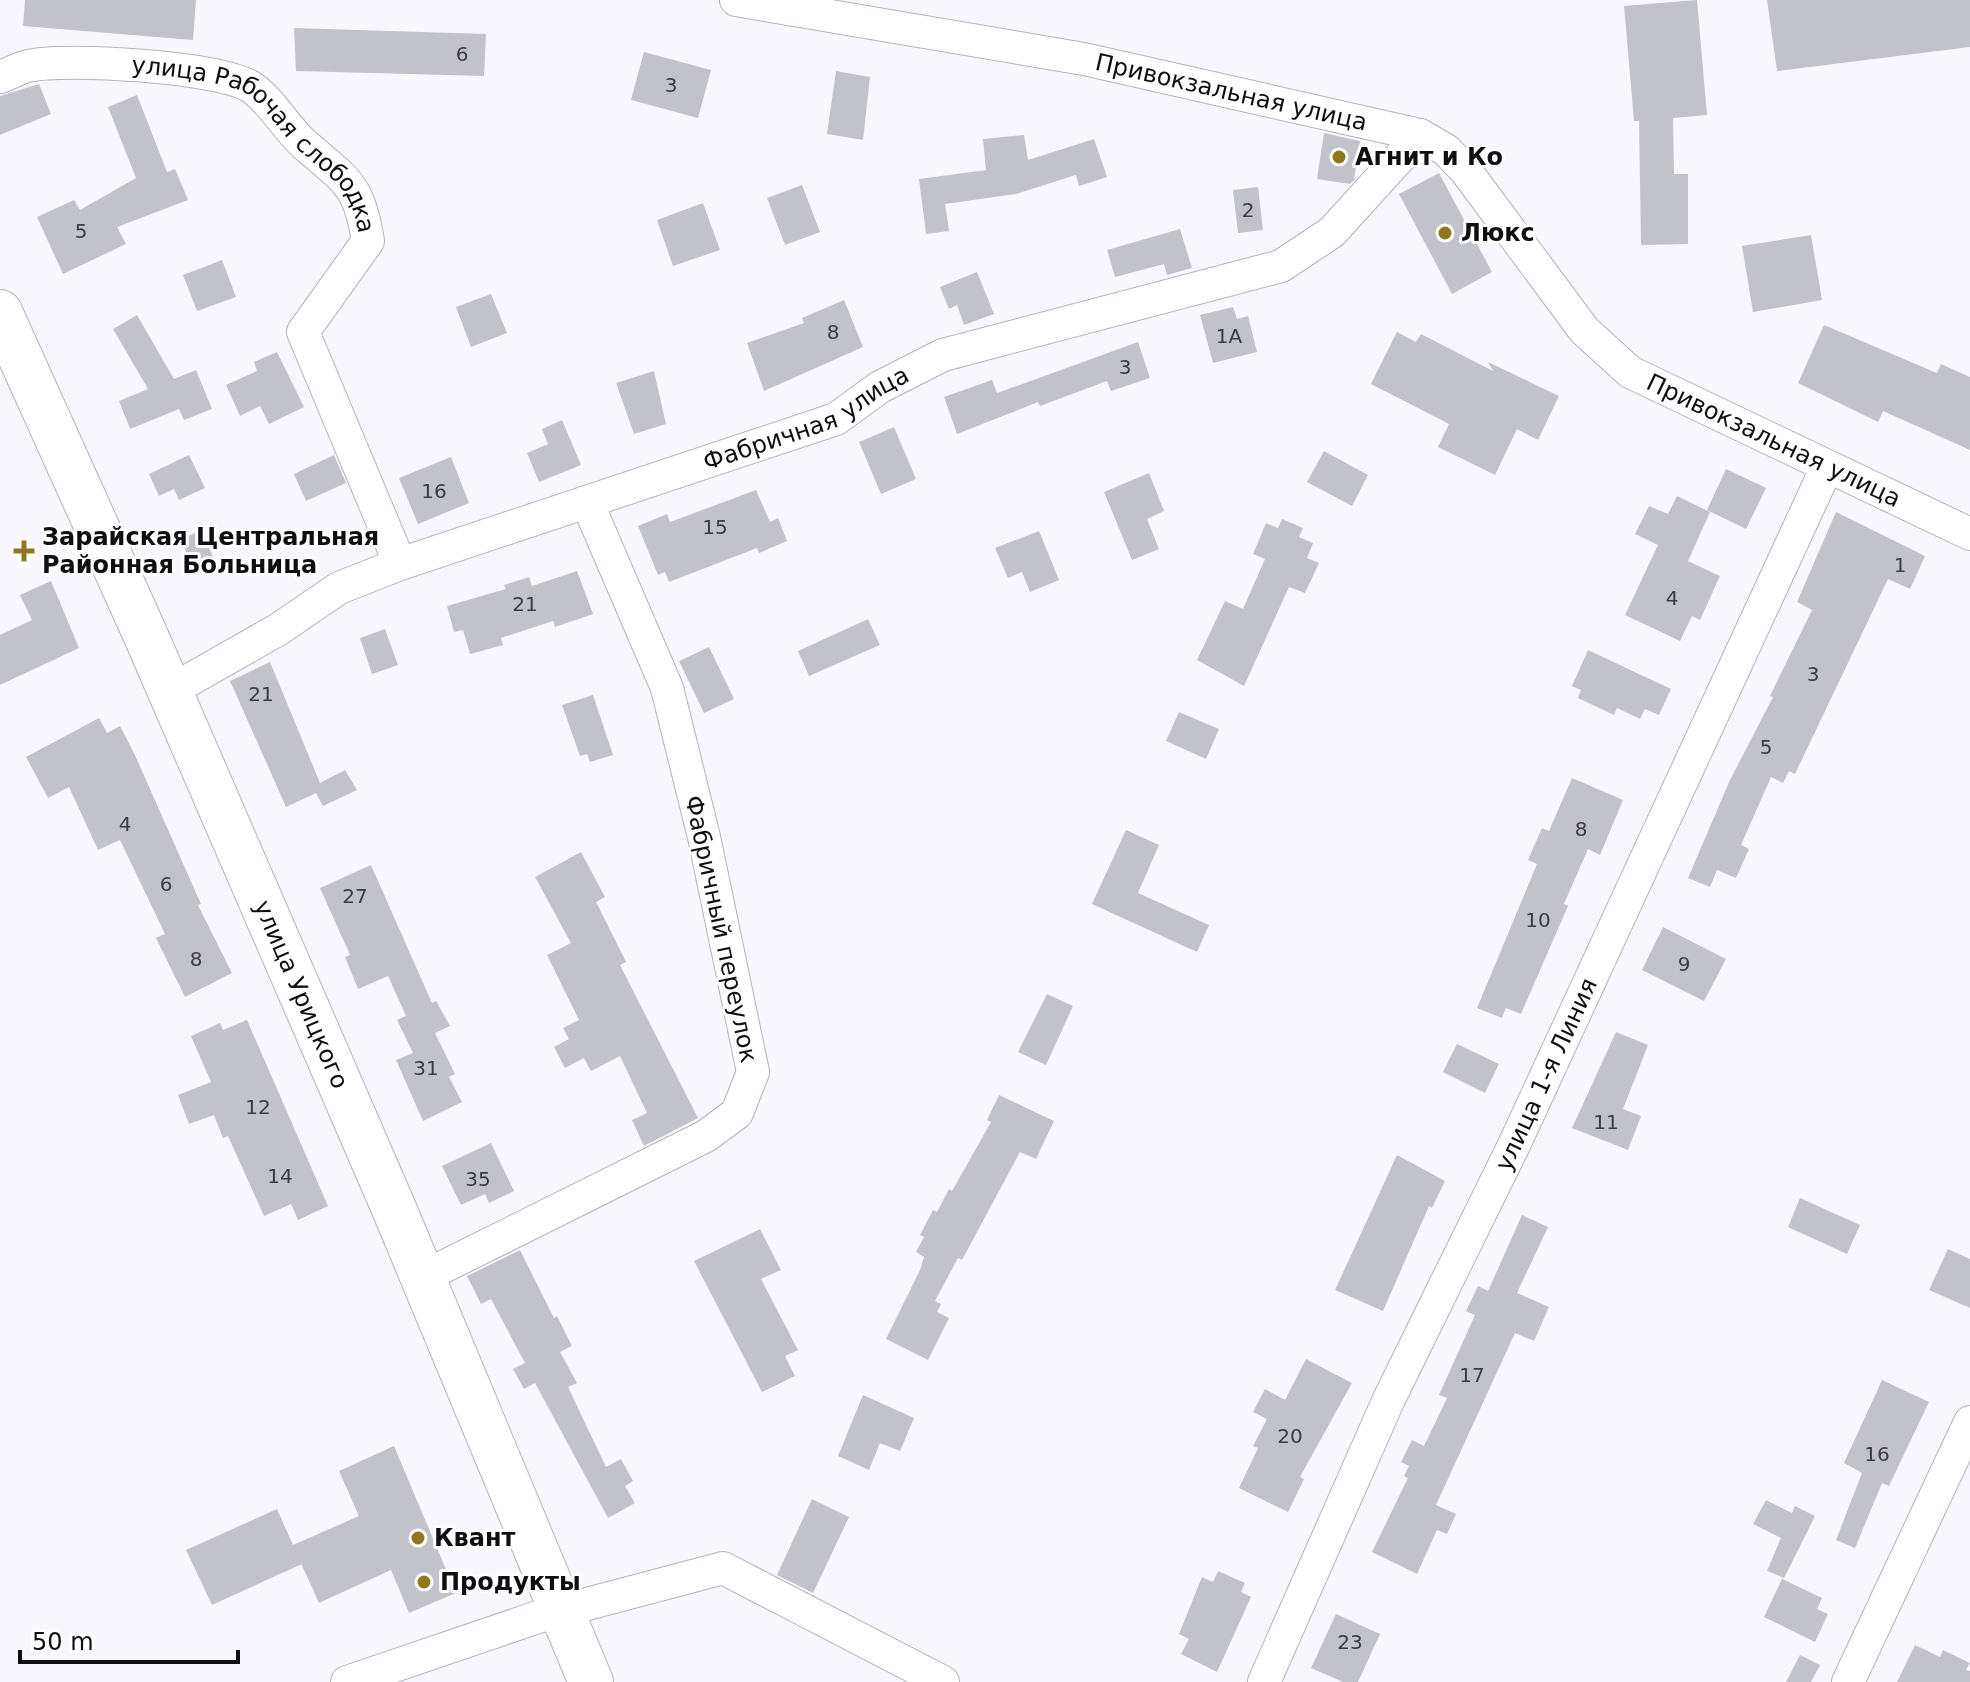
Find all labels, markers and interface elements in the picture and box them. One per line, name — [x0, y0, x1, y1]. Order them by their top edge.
house number: 6 — [456, 42, 468, 66]
street label: Привокзальная улица — [1093, 48, 1370, 137]
street label: улица Рабочая слободка — [130, 51, 380, 235]
house number: 3 — [665, 73, 677, 97]
place label: Агнит и Ко — [1355, 143, 1503, 171]
marker: Агнит и Ко — [1330, 148, 1348, 166]
house number: 2 — [1242, 198, 1254, 222]
house number: 5 — [75, 219, 87, 243]
place label: Люкс — [1461, 219, 1535, 247]
marker: Люкс — [1436, 224, 1454, 242]
house number: 8 — [827, 320, 839, 344]
house number: 1А — [1216, 324, 1243, 348]
house number: 3 — [1119, 355, 1131, 379]
street label: Фабричная улица — [700, 361, 914, 476]
street label: Привокзальная улица — [1642, 368, 1905, 513]
house number: 16 — [421, 479, 447, 503]
house number: 15 — [702, 515, 728, 539]
place label: Зарайская Центральная Районная Больница — [42, 523, 379, 579]
marker: Зарайская Центральная Районная Больница — [13, 540, 35, 562]
house number: 1 — [1894, 553, 1906, 577]
house number: 4 — [1666, 586, 1678, 610]
house number: 21 — [512, 592, 538, 616]
house number: 3 — [1807, 662, 1819, 686]
house number: 21 — [248, 682, 274, 706]
house number: 5 — [1760, 735, 1772, 759]
street label: Фабричный переулок — [679, 793, 763, 1065]
house number: 4 — [119, 812, 131, 836]
house number: 8 — [1575, 817, 1587, 841]
house number: 6 — [160, 872, 172, 896]
house number: 27 — [342, 884, 368, 908]
street label: улица Урицкого — [248, 896, 354, 1093]
house number: 10 — [1525, 908, 1551, 932]
house number: 8 — [190, 947, 202, 971]
house number: 9 — [1678, 952, 1690, 976]
street label: улица 1-я Линия — [1489, 974, 1603, 1176]
house number: 31 — [413, 1056, 439, 1080]
house number: 12 — [245, 1095, 271, 1119]
house number: 11 — [1593, 1110, 1619, 1134]
house number: 14 — [267, 1164, 293, 1188]
house number: 35 — [465, 1167, 491, 1191]
house number: 17 — [1459, 1363, 1485, 1387]
house number: 20 — [1277, 1424, 1303, 1448]
house number: 16 — [1864, 1442, 1890, 1466]
place label: Квант — [434, 1524, 516, 1552]
marker: Квант — [409, 1529, 427, 1547]
place label: Продукты — [440, 1568, 581, 1596]
marker: Продукты — [415, 1573, 433, 1591]
scale bar — [20, 1614, 238, 1664]
text: 50 m — [32, 1628, 94, 1656]
house number: 23 — [1337, 1630, 1363, 1654]

